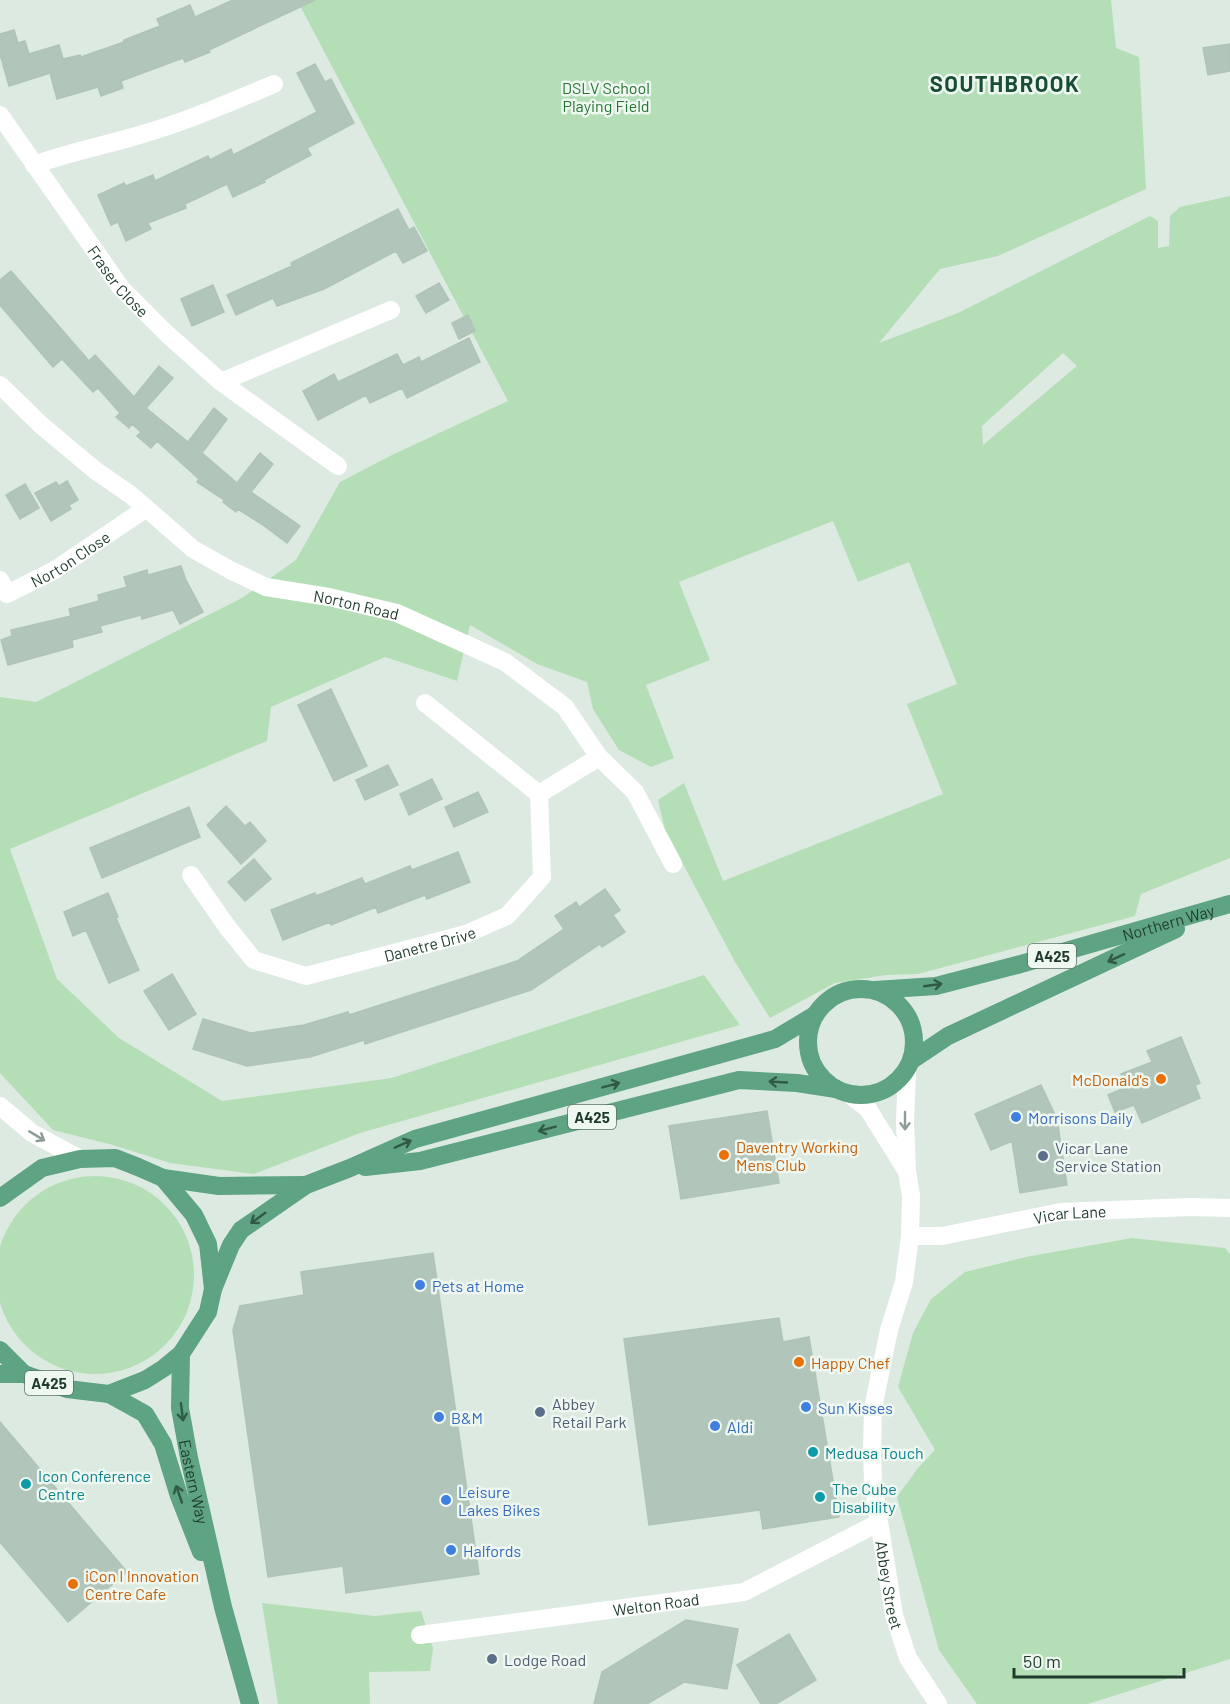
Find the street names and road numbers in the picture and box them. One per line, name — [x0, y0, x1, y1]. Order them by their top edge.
street label: Fraser Close — [84, 241, 153, 320]
street label: Norton Close — [27, 526, 113, 590]
street label: Norton Road — [312, 585, 401, 623]
street label: Northern Way — [1120, 899, 1217, 944]
street label: Danetre Drive — [382, 922, 478, 965]
road number: A425 — [1028, 944, 1076, 968]
road number: A425 — [568, 1105, 616, 1129]
street label: Vicar Lane — [1032, 1201, 1107, 1227]
road number: A425 — [25, 1371, 73, 1395]
street label: Eastern Way — [176, 1438, 213, 1526]
street label: Abbey Street — [873, 1539, 908, 1632]
street label: Welton Road — [612, 1589, 700, 1619]

